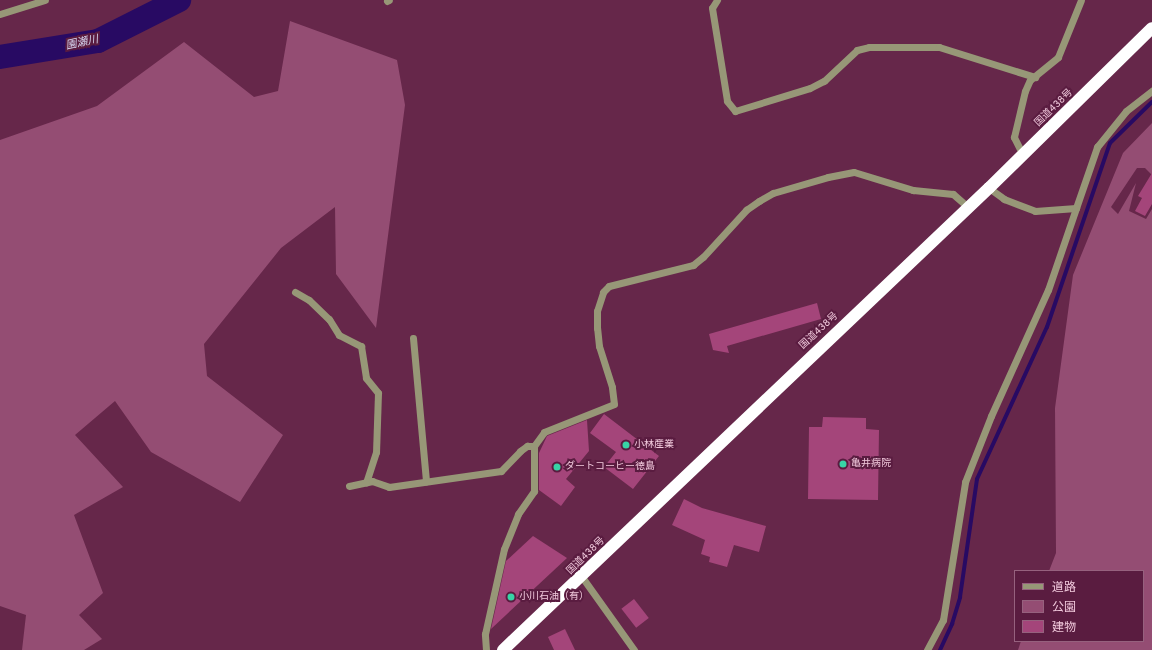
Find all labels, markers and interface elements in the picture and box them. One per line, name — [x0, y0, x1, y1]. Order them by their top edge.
water label: 園瀬川 — [64, 33, 100, 53]
street label: 国道438号 — [1032, 87, 1076, 129]
street label: 国道438号 — [797, 310, 841, 352]
place label: 小林産業 — [634, 439, 674, 451]
marker: 小林産業 — [621, 440, 631, 450]
place label: 亀井病院 — [851, 458, 891, 470]
marker: 亀井病院 — [838, 459, 848, 469]
place label: ダートコーヒー徳島 — [565, 461, 655, 473]
marker: ダートコーヒー徳島 — [552, 462, 562, 472]
street label: 国道438号 — [564, 535, 608, 577]
legend — [1014, 570, 1144, 642]
text: 道路 — [1052, 580, 1076, 596]
place label: 小川石油（有） — [519, 591, 589, 603]
marker: 小川石油（有） — [506, 592, 516, 602]
text: 公園 — [1052, 600, 1076, 616]
text: 建物 — [1052, 620, 1076, 636]

